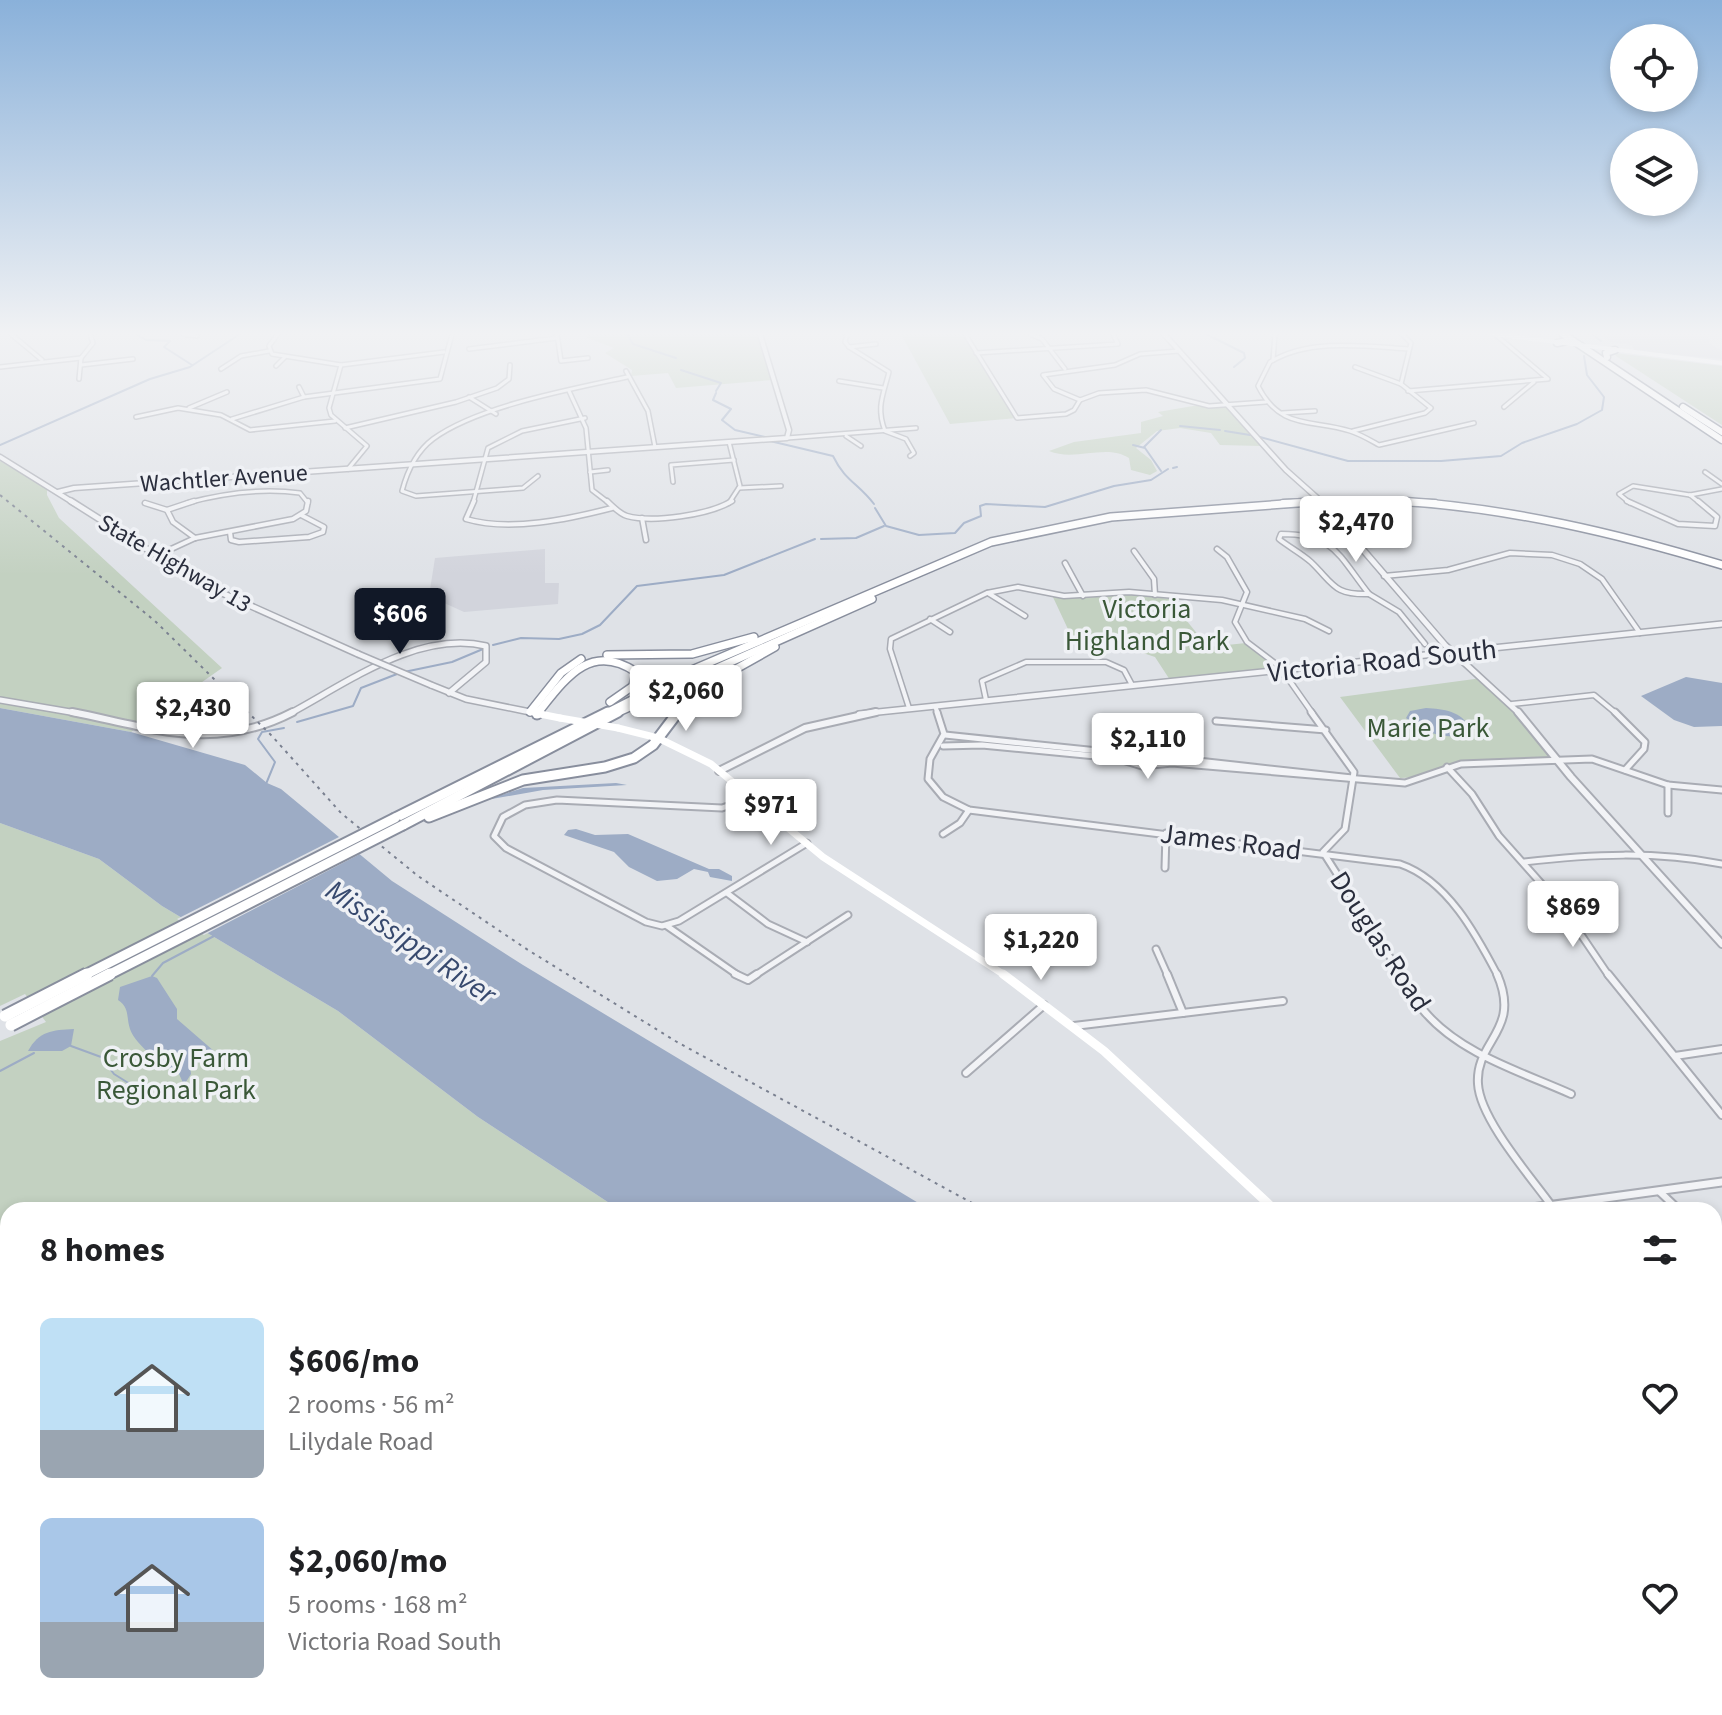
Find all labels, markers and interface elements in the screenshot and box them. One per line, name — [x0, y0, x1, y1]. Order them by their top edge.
map controls — [1610, 24, 1698, 216]
button: locate — [1610, 24, 1698, 112]
button: layers — [1610, 128, 1698, 216]
street label: Wachtler Avenue — [139, 455, 309, 502]
pin: $2,470 — [1291, 496, 1421, 564]
text: $2,470 — [1318, 503, 1394, 540]
street label: State Highway 13 — [92, 505, 258, 622]
pin: $606 — [353, 588, 447, 656]
park label: Victoria Highland Park — [1065, 589, 1229, 661]
text: $606 — [373, 595, 427, 632]
street label: Victoria Road South — [1266, 629, 1499, 693]
pin: $2,060 — [621, 665, 751, 733]
text: $2,060 — [648, 672, 724, 709]
pin: $2,430 — [128, 682, 258, 750]
text: $2,430 — [155, 689, 231, 726]
park label: Marie Park — [1367, 708, 1490, 748]
pin: $2,110 — [1083, 713, 1213, 781]
text: $2,110 — [1110, 720, 1186, 757]
pin: $971 — [724, 779, 818, 847]
text: $971 — [744, 786, 798, 823]
street label: James Road — [1158, 813, 1304, 871]
street label: Douglas Road — [1320, 863, 1441, 1020]
water label: Mississippi River — [317, 869, 506, 1016]
pin: $869 — [1526, 881, 1620, 949]
text: $869 — [1546, 888, 1600, 925]
pin: $1,220 — [976, 914, 1106, 982]
text: $1,220 — [1003, 921, 1079, 958]
park label: Crosby Farm Regional Park — [96, 1038, 256, 1110]
text: 8 homes — [40, 1226, 165, 1275]
icon: filters — [1638, 1228, 1682, 1272]
text: $606/mo — [288, 1337, 419, 1386]
icon: home — [104, 1350, 200, 1446]
icon: heart — [1638, 1376, 1682, 1420]
text: 2 rooms · 56 m² — [288, 1386, 455, 1423]
text: Lilydale Road — [288, 1423, 434, 1460]
text: $2,060/mo — [288, 1537, 448, 1586]
icon: home — [104, 1550, 200, 1646]
icon: heart — [1638, 1576, 1682, 1620]
text: 5 rooms · 168 m² — [288, 1586, 467, 1623]
text: Victoria Road South — [288, 1623, 502, 1660]

